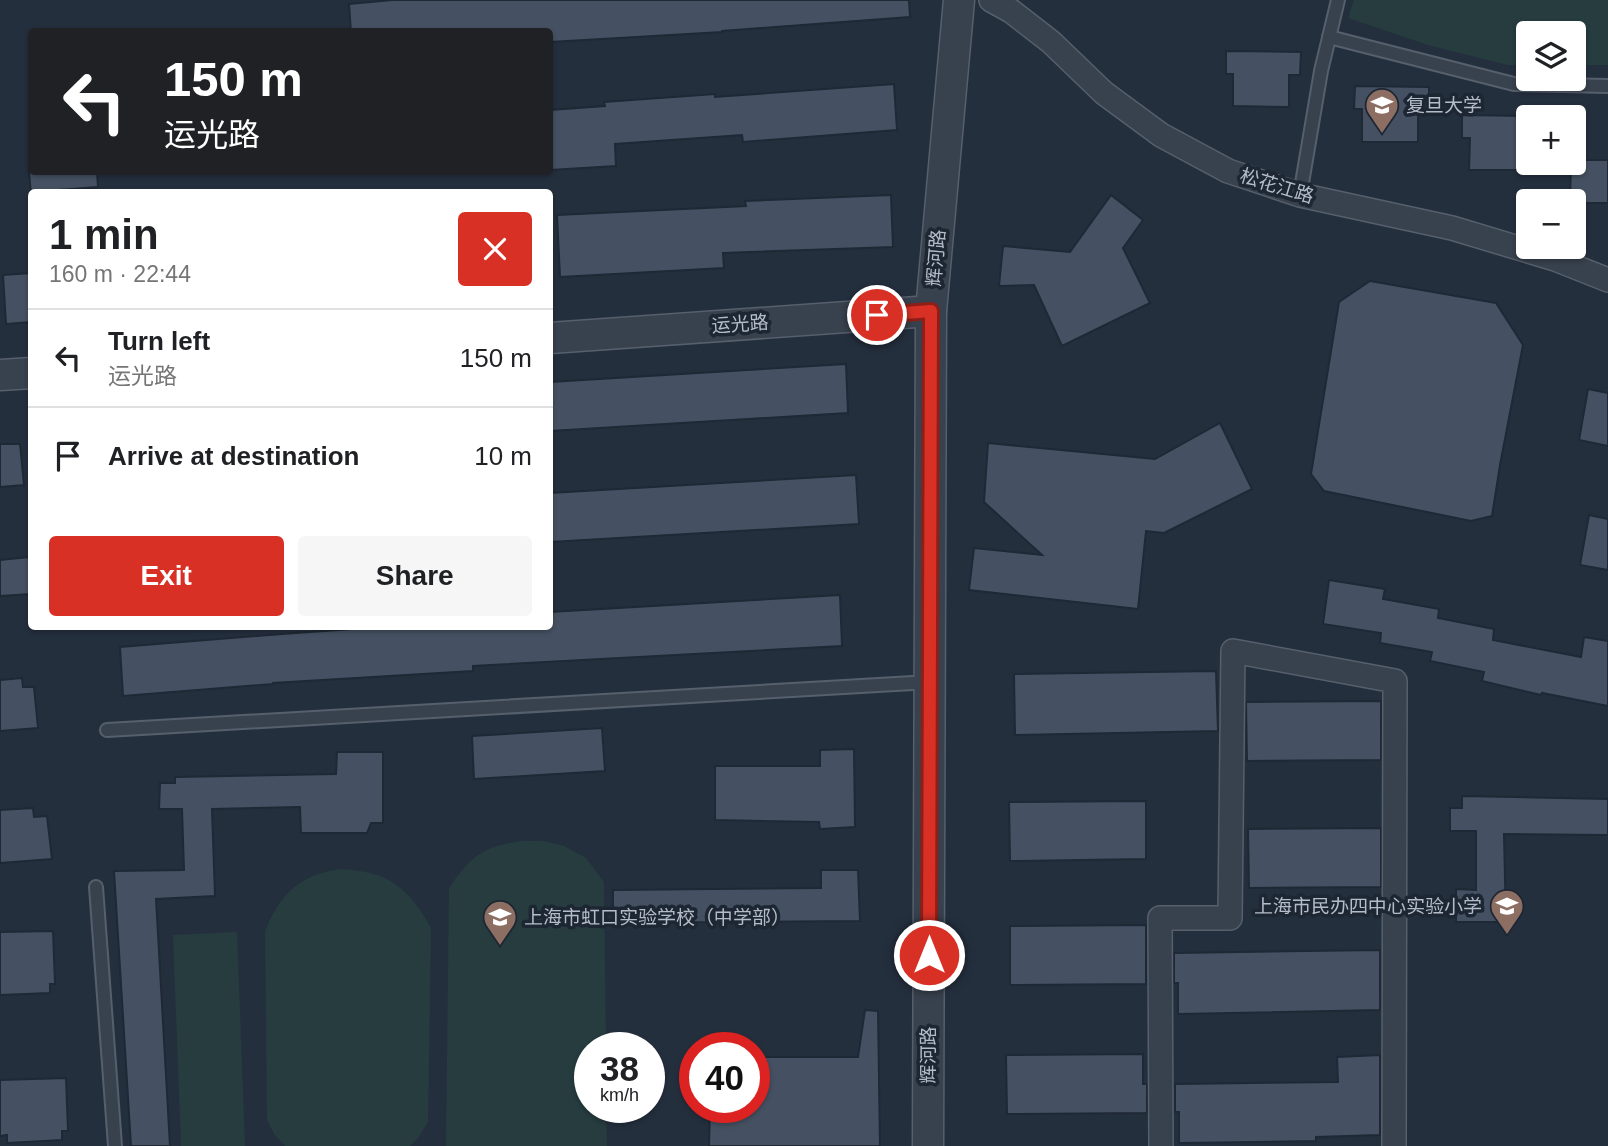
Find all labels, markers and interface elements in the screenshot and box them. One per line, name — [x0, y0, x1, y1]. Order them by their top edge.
map controls — [1516, 21, 1586, 259]
button: layers — [1516, 21, 1586, 91]
text: 150 m — [164, 52, 303, 106]
icon: left — [49, 56, 140, 147]
school or university icon: 复旦大学 — [1363, 86, 1401, 135]
place label: 复旦大学 — [1406, 95, 1482, 116]
button: + — [1516, 105, 1586, 175]
text: 运光路 — [164, 117, 260, 153]
street label: 松花江路 — [1238, 165, 1316, 207]
button: − — [1516, 189, 1586, 259]
text: 1 min — [49, 211, 159, 258]
button: close — [458, 212, 532, 286]
street label: 辉河路 — [923, 229, 949, 287]
text: 160 m · 22:44 — [49, 261, 191, 287]
pin — [847, 285, 907, 345]
icon: arrive — [858, 296, 896, 334]
street label: 运光路 — [711, 312, 769, 336]
text: Turn left — [108, 326, 210, 356]
icon: left — [49, 339, 87, 377]
text: 150 m — [460, 343, 532, 373]
text: 运光路 — [108, 363, 177, 389]
icon: arrive — [49, 437, 87, 475]
text: Arrive at destination — [108, 441, 359, 471]
text: 10 m — [474, 441, 532, 471]
button: Exit — [49, 536, 284, 616]
button: Share — [298, 536, 532, 616]
school or university icon: 上海市民办四中心实验小学 — [1488, 887, 1526, 936]
place label: 上海市民办四中心实验小学 — [1254, 896, 1482, 917]
school or university icon: 上海市虹口实验学校（中学部） — [481, 898, 519, 947]
place label: 上海市虹口实验学校（中学部） — [524, 907, 790, 928]
position arrow — [892, 918, 966, 992]
street label: 辉河路 — [918, 1026, 939, 1084]
speed limit sign: 40 — [679, 1032, 770, 1123]
text: 38 — [600, 1049, 639, 1088]
text: km/h — [600, 1085, 639, 1105]

